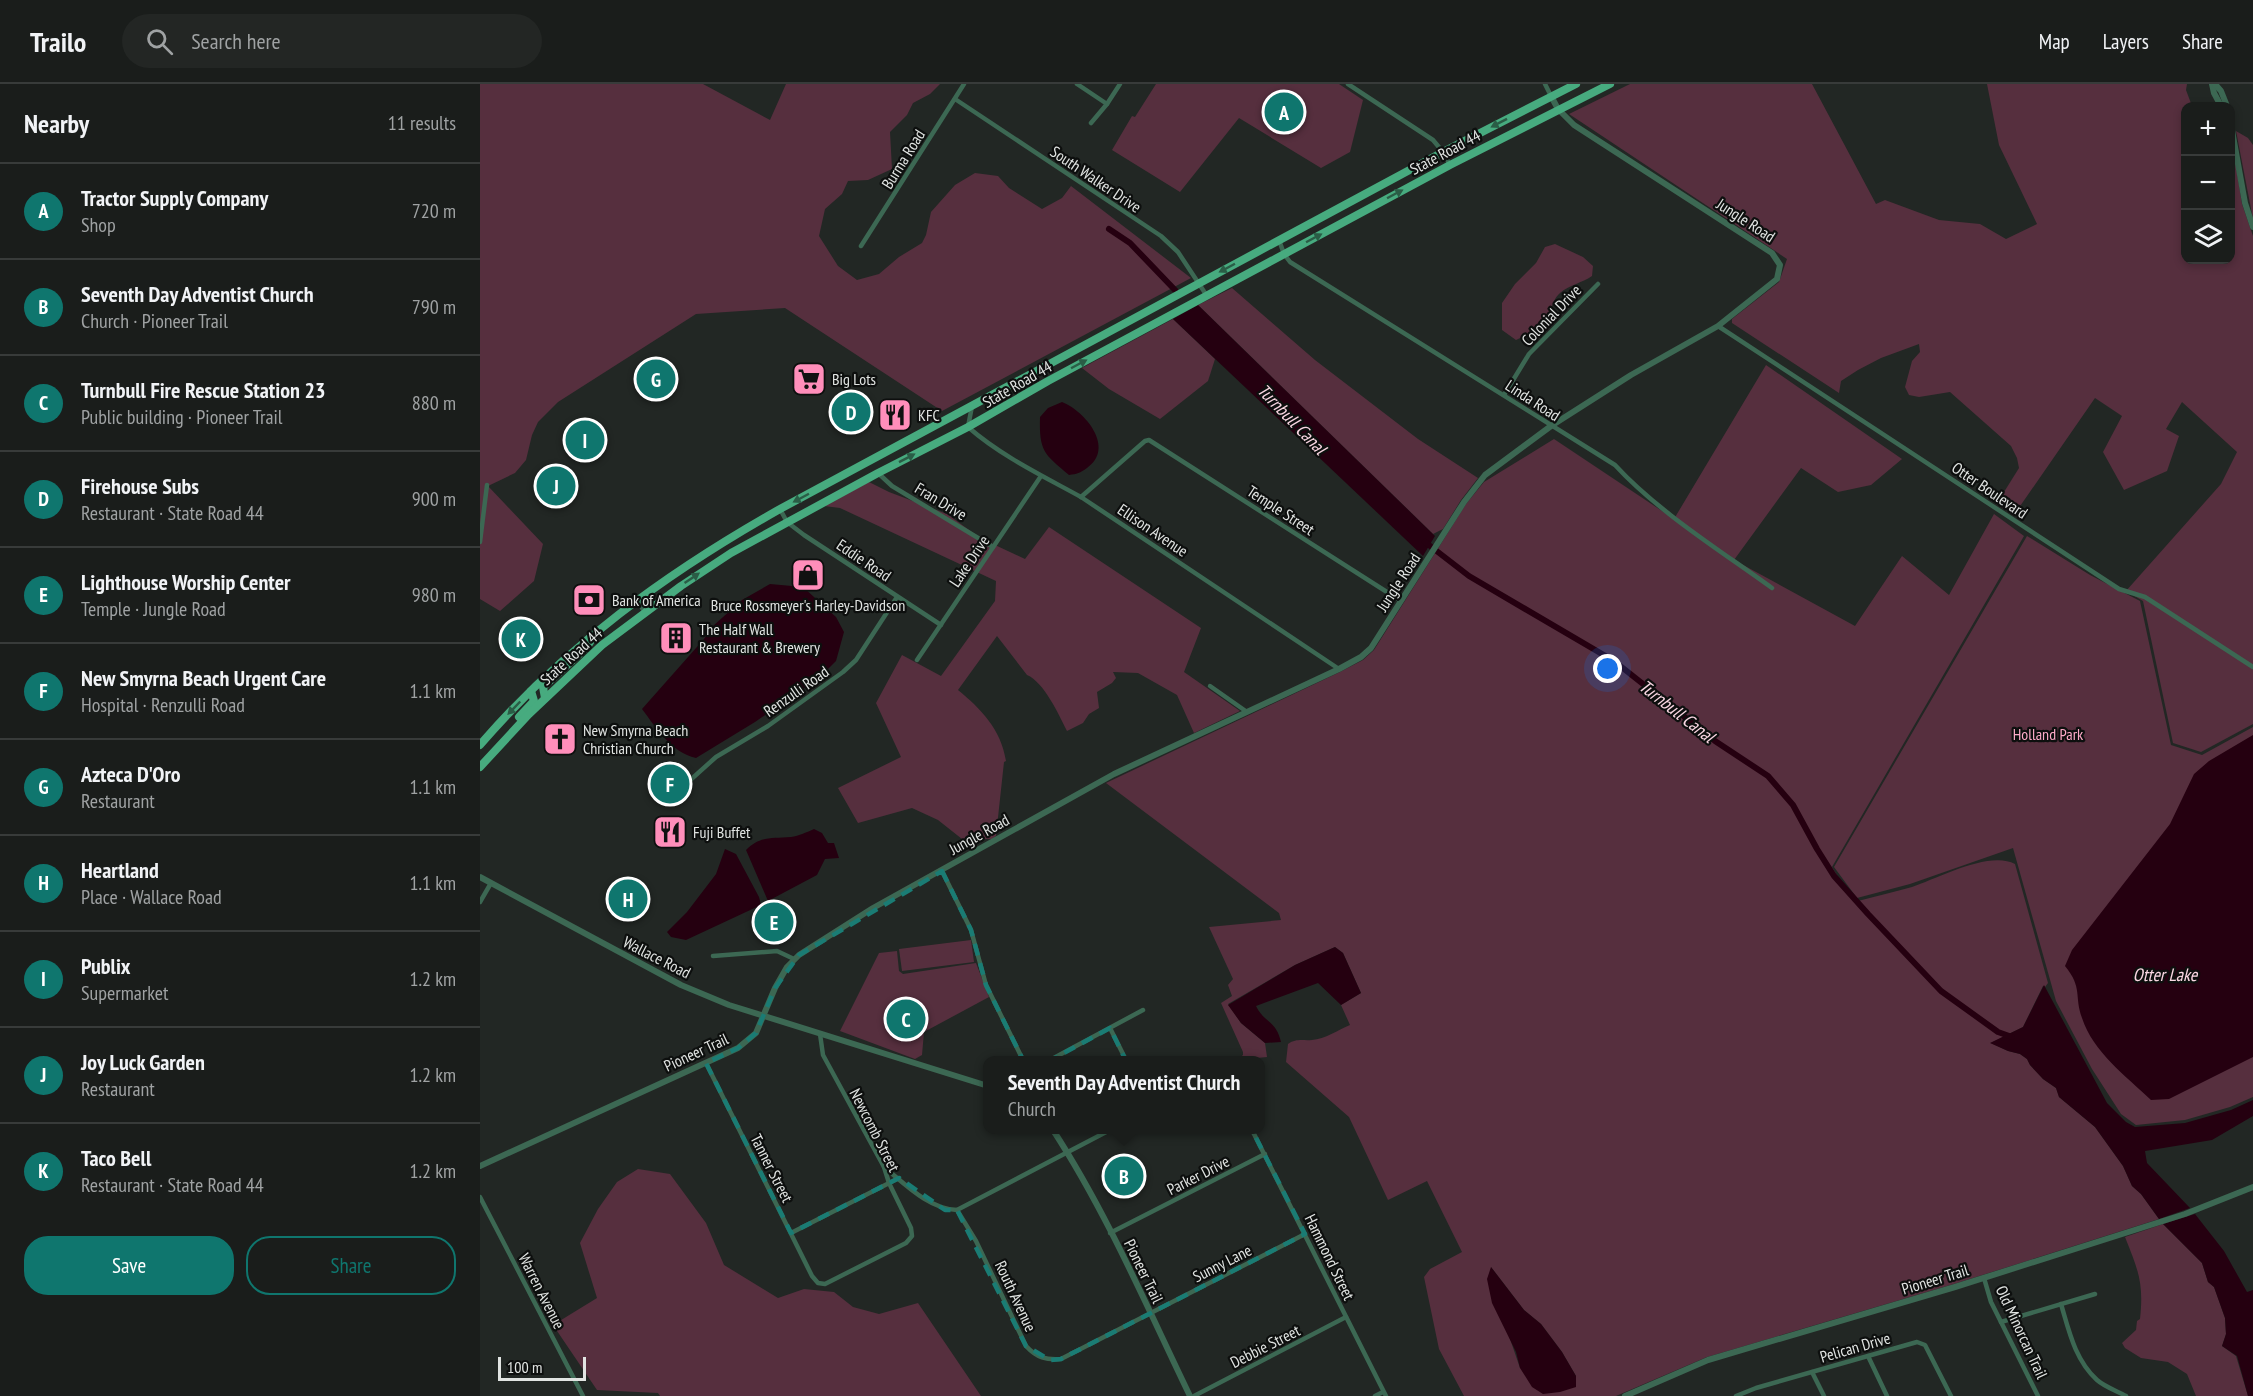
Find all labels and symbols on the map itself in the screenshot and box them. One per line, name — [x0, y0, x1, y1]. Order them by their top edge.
pin: A — [1264, 90, 1304, 135]
one-way arrow — [1490, 117, 1508, 127]
street label: State Road 44 — [1406, 125, 1484, 179]
street label: Burma Road — [877, 126, 929, 192]
street label: South Walker Drive — [1047, 141, 1145, 217]
one-way arrow — [1387, 189, 1404, 199]
street label: Jungle Road — [1712, 193, 1779, 246]
one-way arrow — [1306, 233, 1323, 243]
one-way arrow — [1219, 263, 1236, 273]
street label: Colonial Drive — [1517, 280, 1585, 350]
pin: G — [636, 356, 675, 402]
street label: State Road 44 — [979, 356, 1055, 412]
one-way arrow — [1071, 359, 1088, 369]
supermarket icon: Big Lots — [791, 361, 827, 397]
place label: Big Lots — [832, 369, 876, 389]
street label: Linda Road — [1502, 375, 1564, 425]
water label: Turnbull Canal — [1253, 379, 1333, 460]
pin: D — [832, 390, 871, 434]
restaurant icon: KFC — [877, 397, 913, 433]
place label: KFC — [918, 405, 940, 425]
pin: I — [566, 418, 604, 462]
one-way arrow — [899, 453, 916, 463]
street label: Otter Boulevard — [1948, 457, 2032, 523]
pin: J — [536, 464, 576, 508]
street label: Fran Drive — [911, 478, 971, 524]
street label: Temple Street — [1244, 481, 1319, 539]
one-way arrow — [792, 493, 809, 503]
street label: Ellison Avenue — [1114, 499, 1192, 561]
street label: Lake Drive — [945, 531, 993, 591]
street label: Eddie Road — [833, 535, 895, 586]
street label: Jungle Road — [1371, 549, 1424, 616]
shop icon: Bruce Rossmeyer's Harley-Davidson — [790, 557, 826, 593]
one-way arrow — [684, 572, 700, 584]
bank icon: Bank of America — [571, 582, 607, 618]
place label: Bank of America — [612, 590, 701, 610]
place label: Bruce Rossmeyer's Harley-Davidson — [711, 595, 905, 615]
pin: K — [502, 616, 540, 662]
place label: The Half Wall Restaurant & Brewery — [699, 619, 820, 657]
building icon: The Half Wall Restaurant & Brewery — [658, 620, 694, 656]
street label: State Road 44 — [536, 623, 606, 689]
your location — [1593, 654, 1622, 683]
street label: Renzulli Road — [760, 661, 833, 721]
water label: Turnbull Canal — [1635, 674, 1721, 749]
one-way arrow — [507, 701, 521, 716]
place label: New Smyrna Beach Christian Church — [583, 720, 688, 758]
church icon: New Smyrna Beach Christian Church — [542, 721, 578, 757]
park label: Holland Park — [2013, 724, 2084, 744]
pin: F — [650, 762, 690, 806]
street label: Jungle Road — [945, 809, 1013, 859]
restaurant icon: Fuji Buffet — [652, 814, 688, 850]
place label: Fuji Buffet — [693, 822, 751, 842]
pin: H — [608, 876, 648, 922]
pin: E — [754, 900, 794, 944]
street label: Wallace Road — [620, 931, 694, 983]
water label: Otter Lake — [2133, 963, 2199, 986]
pin: C — [886, 996, 926, 1042]
street label: Pioneer Trail — [661, 1028, 732, 1076]
street label: Newcomb Street — [846, 1085, 905, 1175]
street label: Tanner Street — [746, 1131, 798, 1206]
street label: Parker Drive — [1164, 1151, 1232, 1199]
pin: B — [1104, 1154, 1144, 1198]
street label: Hammond Street — [1301, 1211, 1360, 1304]
street label: Pioneer Trail — [1120, 1236, 1168, 1307]
street label: Sunny Lane — [1189, 1240, 1255, 1286]
street label: Warren Avenue — [514, 1250, 570, 1332]
street label: Routh Avenue — [991, 1257, 1041, 1335]
street label: Pioneer Trail — [1899, 1259, 1971, 1299]
street label: Old Minorcan Trail — [1992, 1282, 2052, 1382]
street label: Debbie Street — [1227, 1320, 1304, 1372]
street label: Pelican Drive — [1818, 1327, 1892, 1367]
scale bar — [498, 1354, 586, 1382]

